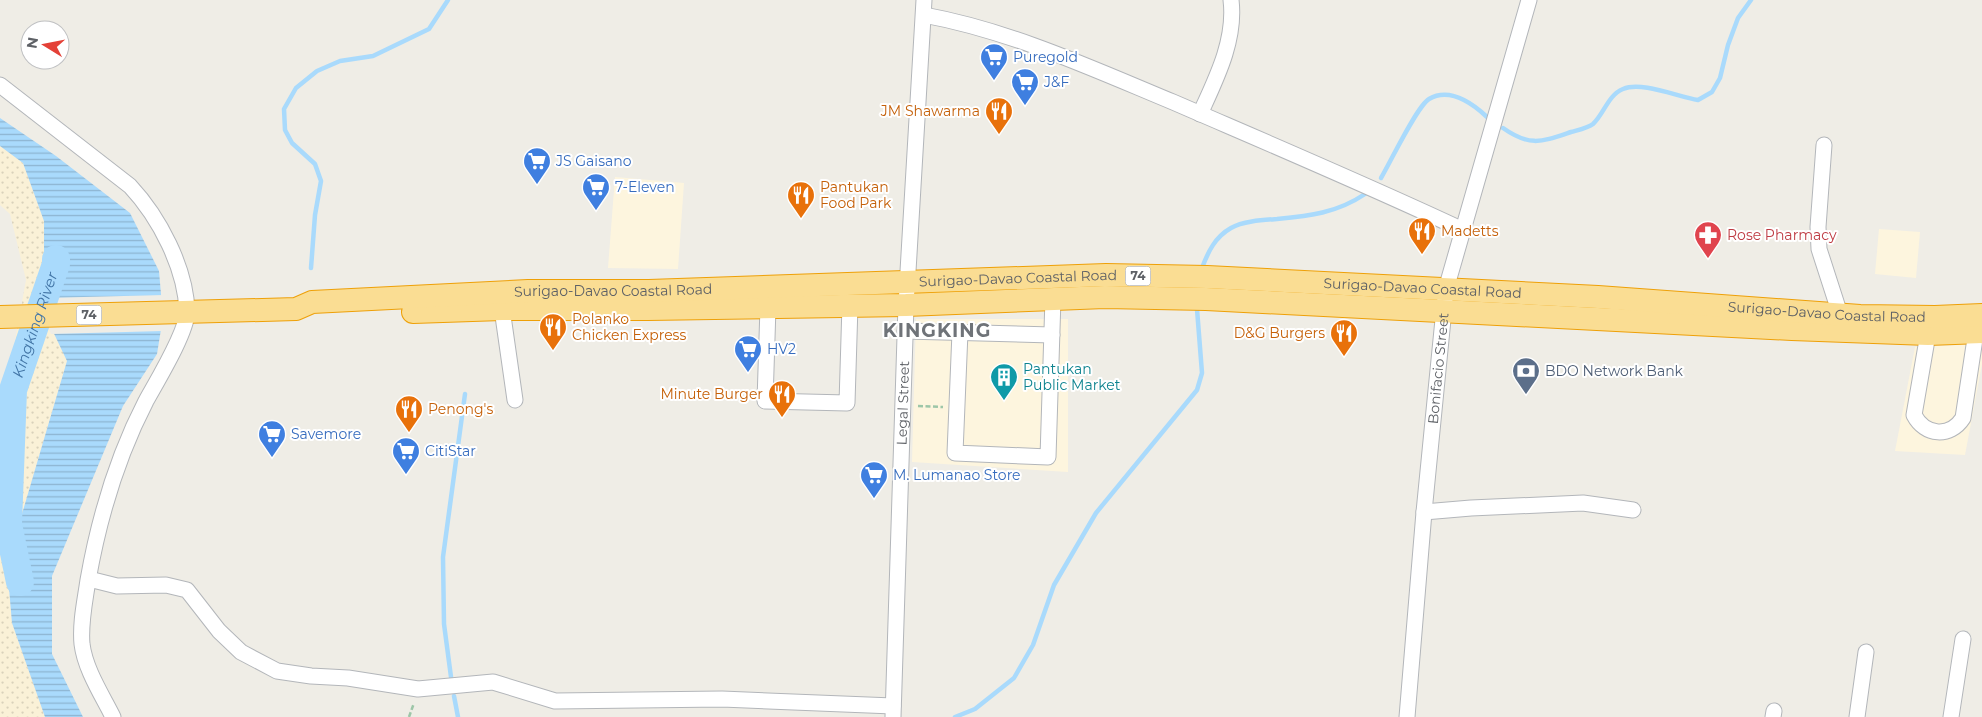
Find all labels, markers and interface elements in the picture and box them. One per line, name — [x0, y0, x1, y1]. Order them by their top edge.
north arrow — [20, 20, 70, 70]
text: N — [22, 36, 42, 50]
supermarket icon: Puregold — [979, 42, 1009, 81]
place label: Puregold — [1013, 48, 1078, 66]
supermarket icon: J&F — [1010, 67, 1040, 106]
place label: J&F — [1043, 73, 1069, 91]
restaurant icon: JM Shawarma — [984, 96, 1014, 135]
place label: JM Shawarma — [880, 102, 980, 120]
supermarket icon: JS Gaisano — [522, 146, 552, 185]
place label: JS Gaisano — [555, 152, 632, 170]
supermarket icon: 7-Eleven — [581, 172, 611, 211]
place label: 7-Eleven — [615, 178, 675, 196]
place label: Pantukan Food Park — [820, 178, 892, 212]
restaurant icon: Pantukan Food Park — [786, 180, 816, 219]
restaurant icon: Madetts — [1407, 216, 1437, 255]
pharmacy icon: Rose Pharmacy — [1693, 220, 1723, 259]
place label: Madetts — [1441, 222, 1499, 240]
place label: Rose Pharmacy — [1727, 226, 1837, 244]
street label: Surigao-Davao Coastal Road — [918, 266, 1117, 291]
road number: 74 — [1126, 266, 1150, 286]
water label: Kingking River — [8, 269, 62, 380]
street label: Surigao-Davao Coastal Road — [1323, 274, 1522, 302]
street label: Surigao-Davao Coastal Road — [513, 280, 713, 301]
street label: Surigao-Davao Coastal Road — [1727, 297, 1926, 326]
road number: 74 — [76, 306, 102, 324]
place label: Polanko Chicken Express — [572, 310, 686, 344]
restaurant icon: Polanko Chicken Express — [538, 312, 568, 351]
street label: Bonifacio Street — [1424, 312, 1453, 425]
restaurant icon: D&G Burgers — [1329, 318, 1359, 357]
district label: KINGKING — [883, 319, 991, 342]
place label: D&G Burgers — [1234, 324, 1325, 342]
supermarket icon: HV2 — [733, 334, 763, 373]
place label: HV2 — [767, 340, 796, 358]
bank icon: BDO Network Bank — [1511, 356, 1541, 395]
street label: Legal Street — [893, 360, 913, 446]
place label: Pantukan Public Market — [1023, 360, 1121, 394]
building icon: Pantukan Public Market — [989, 362, 1019, 401]
place label: BDO Network Bank — [1545, 362, 1684, 380]
restaurant icon: Minute Burger — [767, 379, 797, 418]
place label: Minute Burger — [660, 385, 763, 403]
restaurant icon: Penong's — [394, 394, 424, 433]
place label: Penong's — [428, 400, 493, 418]
supermarket icon: Savemore — [257, 419, 287, 458]
place label: Savemore — [291, 425, 361, 443]
supermarket icon: CitiStar — [391, 436, 421, 475]
place label: CitiStar — [425, 442, 476, 460]
supermarket icon: M. Lumanao Store — [859, 460, 889, 499]
place label: M. Lumanao Store — [893, 466, 1021, 484]

